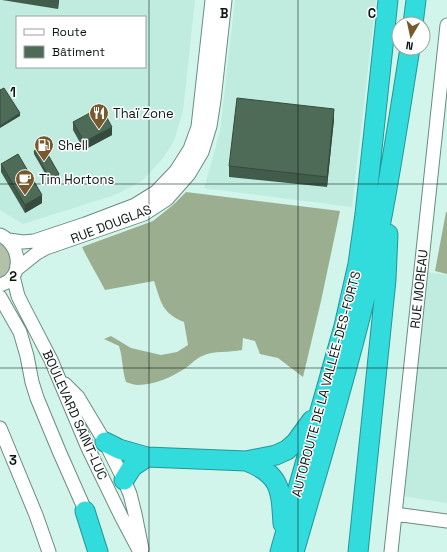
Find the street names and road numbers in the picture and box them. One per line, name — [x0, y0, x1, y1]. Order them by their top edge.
street label: RUE DOUGLAS — [68, 201, 154, 247]
street label: RUE MOREAU — [406, 248, 432, 330]
street label: AUTOROUTE DE LA VALLÉE-DES-FORTS — [288, 269, 364, 499]
street label: BOULEVARD SAINT-LUC — [39, 347, 111, 483]

